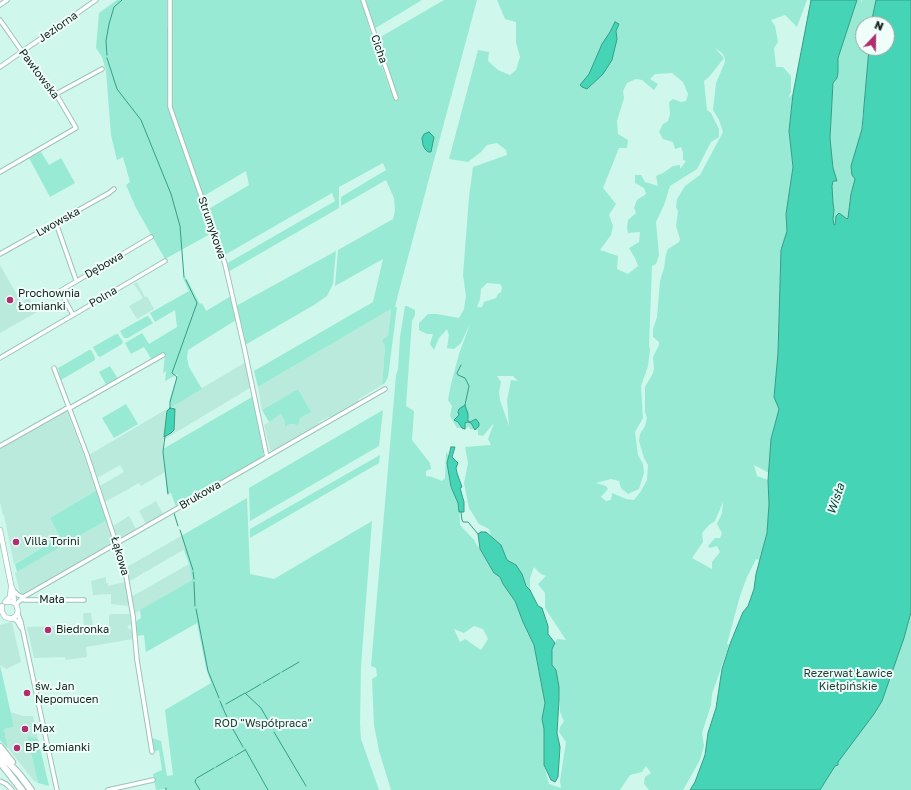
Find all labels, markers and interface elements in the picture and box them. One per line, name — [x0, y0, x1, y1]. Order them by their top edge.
street label: Jeziorna — [36, 9, 80, 45]
north arrow — [855, 16, 895, 56]
text: N — [873, 18, 886, 33]
street label: Cicha — [368, 33, 390, 65]
street label: Pawłowska — [16, 46, 62, 102]
street label: Strumykowa — [195, 195, 229, 261]
street label: Lwowska — [34, 205, 82, 239]
street label: Dębowa — [82, 249, 126, 281]
street label: Polna — [87, 284, 119, 310]
place label: Prochownia Łomianki — [18, 287, 80, 313]
marker: Prochownia Łomianki — [5, 295, 15, 305]
street label: Brukowa — [177, 478, 223, 512]
water label: Wisła — [824, 482, 848, 516]
place label: Villa Torini — [24, 535, 80, 549]
street label: Łąkowa — [108, 535, 132, 577]
marker: Villa Torini — [11, 537, 21, 547]
street label: Mała — [39, 593, 65, 607]
place label: Biedronka — [56, 623, 109, 637]
marker: Biedronka — [43, 625, 53, 635]
park label: Rezerwat Ławice Kiełpińskie — [803, 667, 893, 693]
place label: św. Jan Nepomucen — [35, 680, 99, 706]
marker: św. Jan Nepomucen — [22, 688, 32, 698]
park label: ROD "Współpraca" — [214, 717, 312, 731]
place label: Max — [33, 722, 55, 736]
marker: Max — [20, 724, 30, 734]
place label: BP Łomianki — [25, 741, 90, 755]
marker: BP Łomianki — [12, 743, 22, 753]

